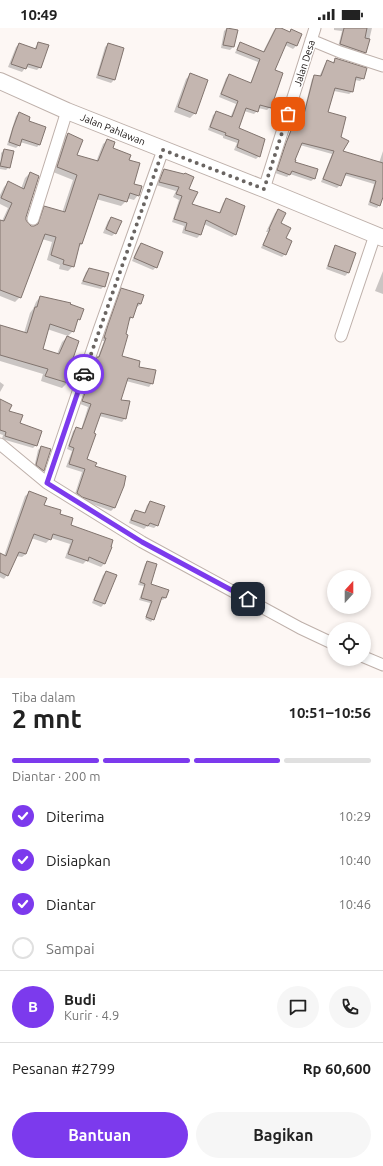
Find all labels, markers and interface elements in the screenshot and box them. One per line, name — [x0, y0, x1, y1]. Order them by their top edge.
text: 10:49 — [20, 6, 58, 23]
street label: Jalan Desa — [292, 39, 317, 88]
pin — [271, 97, 305, 131]
icon: bag — [277, 103, 299, 125]
street label: Jalan Pahlawan — [79, 111, 147, 147]
courier — [64, 354, 104, 394]
icon: car — [73, 363, 95, 385]
north arrow — [327, 570, 371, 614]
map controls — [327, 570, 371, 666]
pin — [231, 582, 265, 616]
icon: home — [237, 588, 259, 610]
button: locate — [327, 622, 371, 666]
text: Tiba dalam — [12, 690, 76, 704]
text: 2 mnt — [12, 704, 82, 733]
text: 10:51–10:56 — [288, 704, 371, 721]
text: Diantar · 200 m — [12, 769, 100, 783]
icon: check — [12, 805, 34, 827]
text: Diterima — [46, 808, 104, 825]
text: 10:29 — [338, 809, 371, 823]
icon: check — [12, 849, 34, 871]
text: Disiapkan — [46, 852, 111, 869]
text: 10:40 — [338, 853, 371, 867]
icon: check — [12, 893, 34, 915]
text: Diantar — [46, 896, 96, 913]
text: 10:46 — [338, 897, 371, 911]
text: Sampai — [46, 940, 95, 957]
button: chat — [277, 986, 319, 1028]
button: phone — [329, 986, 371, 1028]
text: Budi — [64, 991, 96, 1008]
text: B — [28, 998, 38, 1015]
text: Kurir · 4.9 — [64, 1008, 119, 1022]
text: Pesanan #2799 — [12, 1060, 115, 1077]
text: Rp 60,600 — [303, 1060, 371, 1077]
button: Bantuan — [12, 1112, 188, 1158]
button: Bagikan — [196, 1112, 371, 1158]

